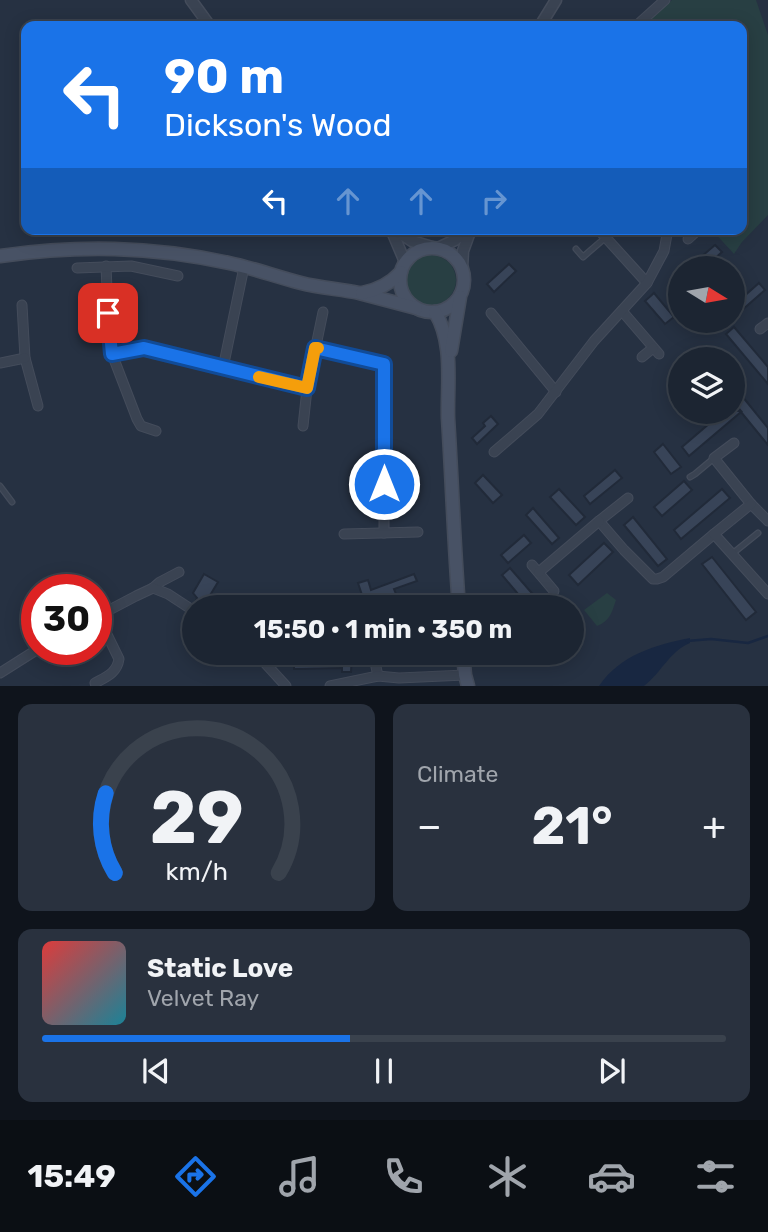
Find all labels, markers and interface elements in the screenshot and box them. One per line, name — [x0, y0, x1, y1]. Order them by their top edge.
text: 90 m — [164, 47, 284, 105]
icon: left — [49, 49, 140, 140]
text: Dickson's Wood — [164, 106, 391, 144]
icon: left — [256, 182, 294, 220]
icon: ahead — [329, 182, 367, 220]
icon: ahead — [402, 182, 440, 220]
icon: right — [475, 182, 513, 220]
north arrow — [668, 256, 746, 332]
map controls — [668, 256, 745, 424]
pin — [78, 283, 138, 343]
icon: arrive — [89, 294, 127, 332]
button: layers — [668, 347, 745, 424]
position arrow — [347, 447, 421, 521]
speed limit sign: 30 — [21, 574, 112, 665]
text: 15:50 · 1 min · 350 m — [254, 614, 512, 645]
text: Climate — [417, 760, 498, 788]
text: 29 — [150, 776, 243, 862]
text: 21° — [532, 795, 613, 857]
text: − — [417, 803, 442, 849]
text: + — [702, 803, 726, 849]
text: km/h — [165, 857, 228, 886]
text: Static Love — [147, 953, 293, 984]
text: Velvet Ray — [147, 984, 259, 1012]
icon: previous — [137, 1052, 175, 1090]
icon: pause — [365, 1052, 403, 1090]
icon: next — [593, 1052, 631, 1090]
icon: directions — [171, 1152, 220, 1201]
icon: music — [275, 1152, 324, 1201]
icon: phone — [379, 1152, 428, 1201]
icon: climate — [483, 1152, 532, 1201]
icon: car — [587, 1152, 636, 1201]
icon: filters — [691, 1152, 740, 1201]
text: 15:49 — [28, 1157, 116, 1195]

